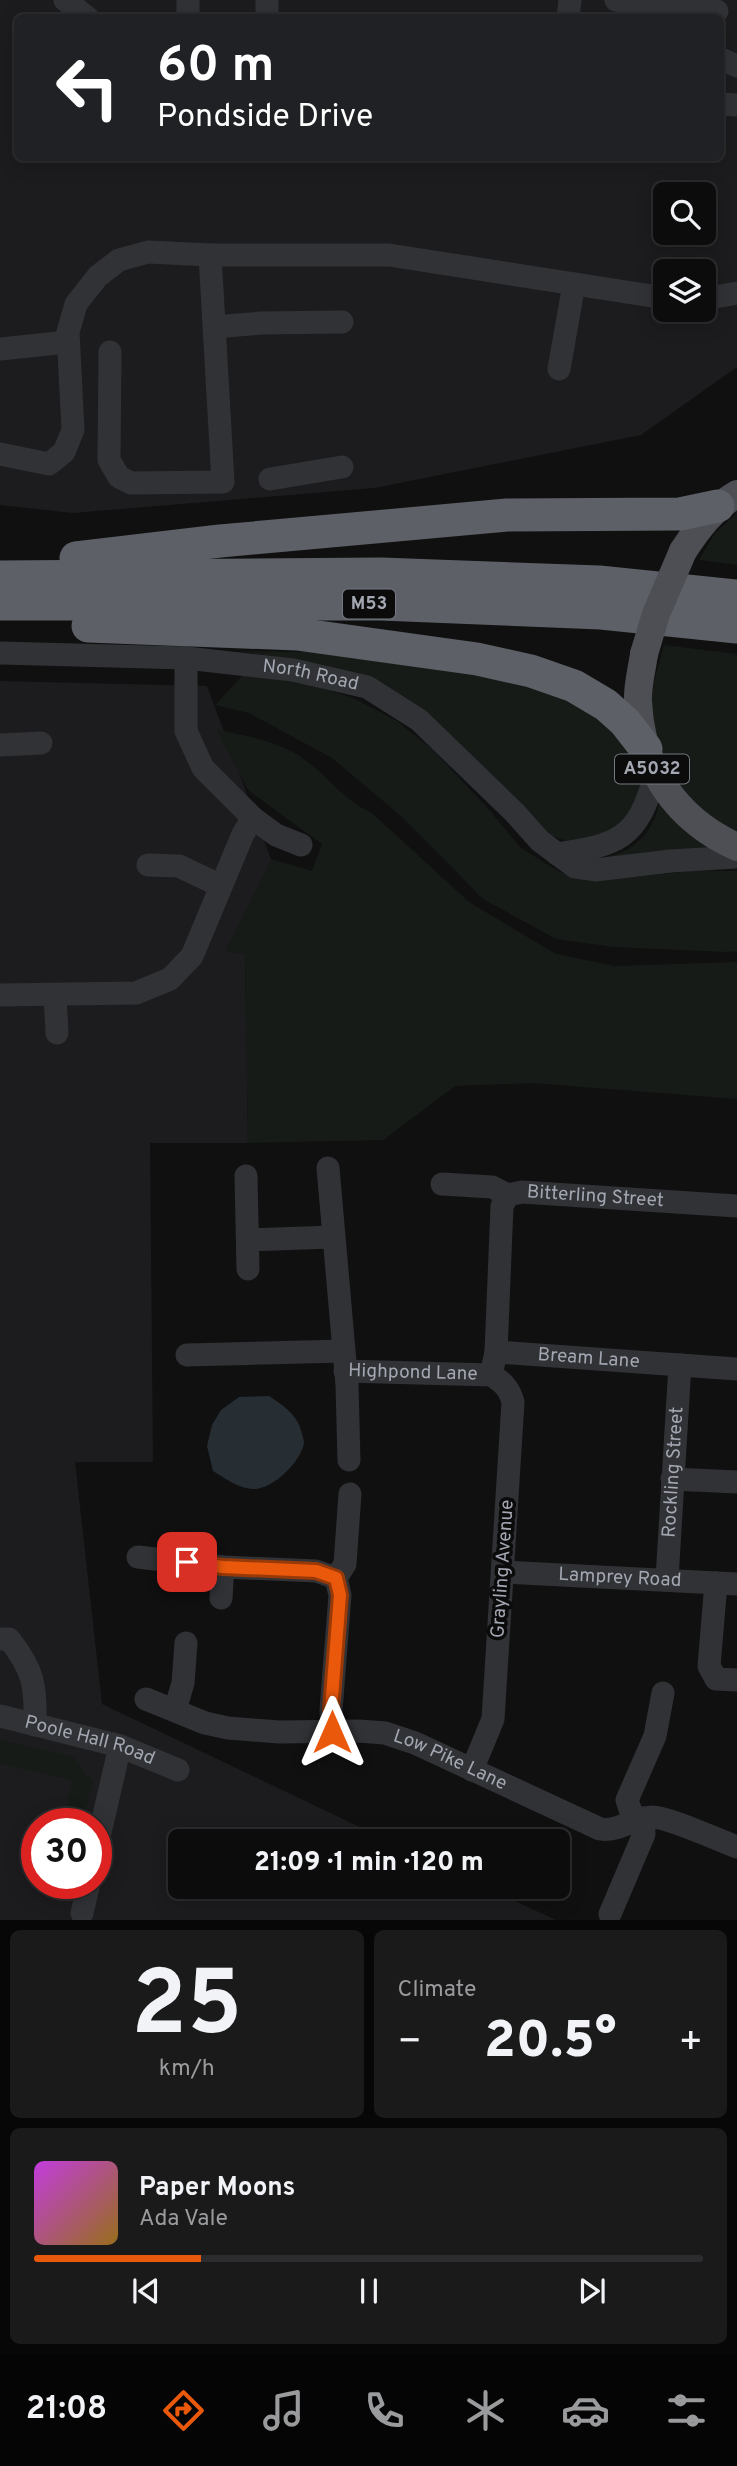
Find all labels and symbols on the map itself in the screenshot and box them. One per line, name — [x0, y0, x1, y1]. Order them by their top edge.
road number: M53 — [343, 590, 395, 618]
street label: North Road — [261, 655, 361, 697]
road number: A5032 — [615, 754, 689, 784]
street label: Bitterling Street — [526, 1180, 665, 1213]
street label: Bream Lane — [537, 1343, 641, 1374]
street label: Highpond Lane — [348, 1359, 478, 1387]
street label: Rockling Street — [658, 1406, 689, 1538]
street label: Grayling Avenue — [486, 1499, 520, 1639]
pin — [157, 1532, 217, 1592]
street label: Lamprey Road — [558, 1563, 682, 1593]
position arrow — [295, 1695, 369, 1769]
street label: Poole Hall Road — [22, 1711, 158, 1771]
street label: Low Pike Lane — [390, 1725, 511, 1796]
speed limit sign: 30 — [21, 1808, 112, 1899]

